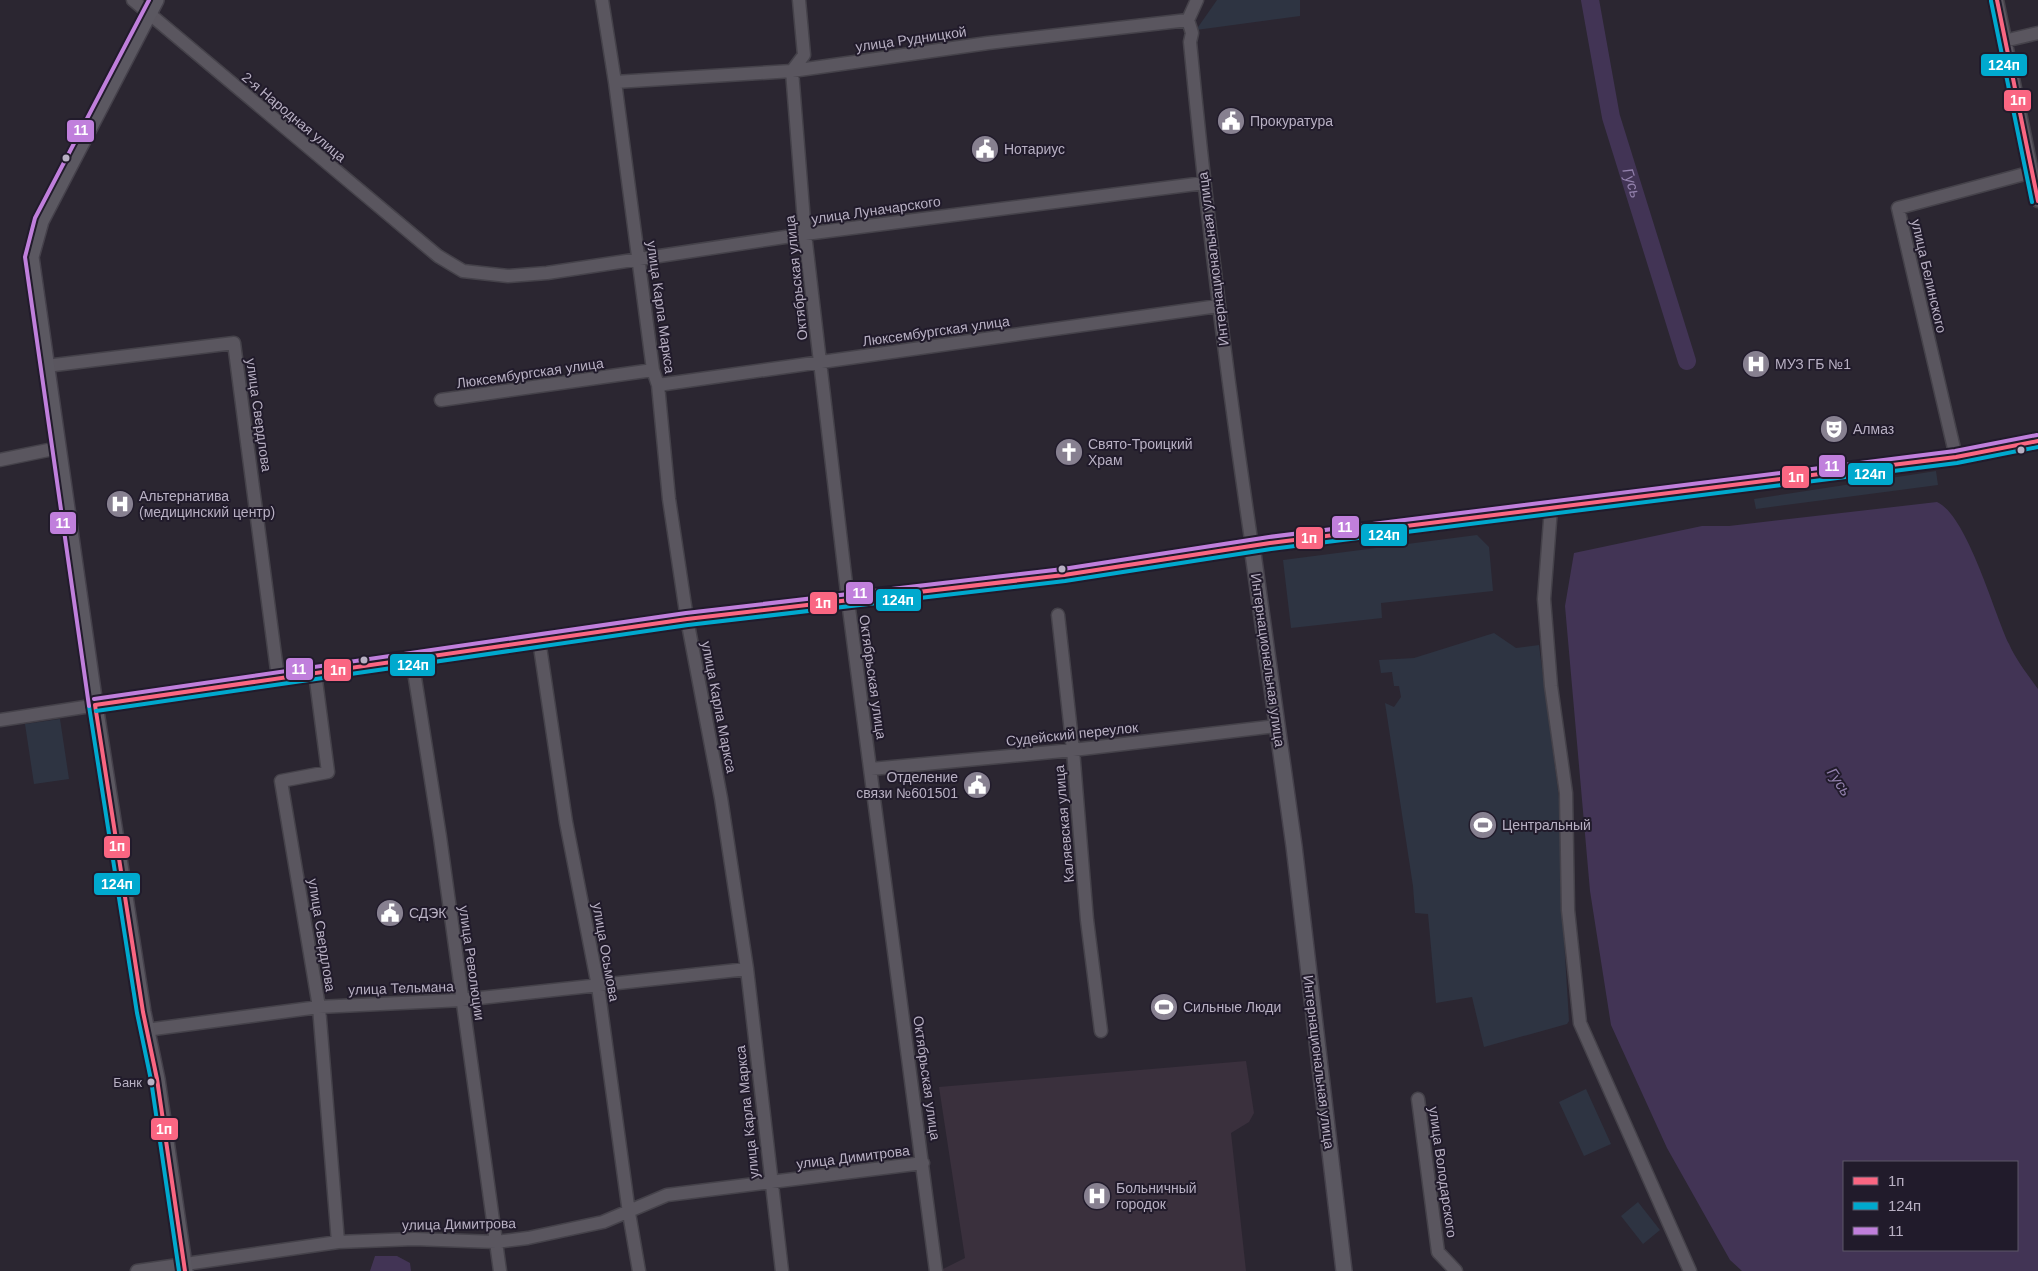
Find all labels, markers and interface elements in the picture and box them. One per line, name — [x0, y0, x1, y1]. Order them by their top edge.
street label: улица Рудницкой — [854, 23, 968, 55]
line badge: 124п — [1980, 53, 2028, 77]
text: 124п — [1988, 57, 2020, 73]
street label: 2-я Народная улица — [239, 69, 349, 165]
line badge: 1п — [2003, 89, 2032, 112]
text: 1п — [2010, 92, 2026, 108]
public building icon: Прокуратура — [1216, 106, 1246, 136]
place label: Прокуратура — [1250, 113, 1333, 129]
line badge: 11 — [66, 119, 95, 143]
text: 11 — [74, 122, 89, 138]
public building icon: Нотариус — [970, 134, 1000, 164]
place label: Нотариус — [1004, 141, 1065, 157]
unlabelled marker — [61, 153, 71, 163]
water label: Гусь — [1619, 166, 1645, 200]
street label: Интернациональная улица — [1194, 171, 1232, 347]
street label: улица Луначарского — [810, 193, 942, 227]
street label: Октябрьская улица — [781, 215, 811, 341]
street label: улица Белинского — [1908, 218, 1950, 335]
street label: улица Карла Маркса — [644, 240, 678, 375]
street label: Люксембургская улица — [861, 313, 1011, 349]
hospital icon: МУЗ ГБ №1 — [1741, 349, 1771, 379]
street label: Люксембургская улица — [455, 355, 605, 391]
place label: МУЗ ГБ №1 — [1775, 356, 1851, 372]
street label: улица Свердлова — [243, 357, 275, 473]
theatre icon: Алмаз — [1819, 414, 1849, 444]
place label: Алмаз — [1853, 421, 1894, 437]
place label: Свято-Троицкий Храм — [1088, 436, 1193, 468]
church icon: Свято-Троицкий Храм — [1054, 437, 1084, 467]
unlabelled marker — [2016, 445, 2026, 455]
line badge: 11 — [1818, 454, 1846, 478]
text: 11 — [1825, 458, 1840, 474]
line badge: 124п — [1847, 462, 1894, 486]
line badge: 1п — [1781, 465, 1810, 489]
text: 124п — [1854, 466, 1886, 482]
text: 1п — [1788, 469, 1804, 485]
place label: Альтернатива (медицинский центр) — [139, 488, 275, 520]
hospital icon: Альтернатива (медицинский центр) — [105, 489, 135, 519]
line badge: 11 — [49, 511, 77, 535]
text: 11 — [56, 515, 71, 531]
line badge: 11 — [1331, 515, 1360, 539]
text: 11 — [1338, 519, 1353, 535]
line badge: 124п — [1360, 523, 1408, 547]
line badge: 1п — [1295, 526, 1324, 550]
text: 124п — [1368, 527, 1400, 543]
text: 1п — [1301, 530, 1317, 546]
unlabelled marker — [1057, 564, 1067, 574]
street label: Интернациональная улица — [1248, 572, 1288, 748]
line badge: 11 — [845, 581, 874, 605]
text: 11 — [853, 585, 868, 601]
line badge: 124п — [875, 588, 922, 612]
line badge: 1п — [809, 591, 838, 615]
text: 124п — [882, 592, 914, 608]
text: 1п — [815, 595, 831, 611]
street label: Октябрьская улица — [856, 614, 890, 740]
street label: улица Карла Маркса — [698, 640, 740, 774]
line badge: 124п — [389, 653, 436, 677]
unlabelled marker — [359, 655, 369, 665]
line badge: 11 — [285, 657, 314, 681]
text: 124п — [397, 657, 429, 673]
line badge: 1п — [323, 658, 352, 682]
text: 11 — [292, 661, 307, 677]
text: 1п — [330, 662, 346, 678]
street label: Судейский переулок — [1005, 719, 1140, 749]
street label: Каляевская улица — [1051, 764, 1077, 883]
water label: Гусь — [1824, 764, 1855, 799]
place label: Отделение связи №601501 — [856, 769, 958, 801]
public building icon: Отделение связи №601501 — [962, 770, 992, 800]
sports icon: Центральный — [1468, 810, 1498, 840]
place label: Центральный — [1502, 817, 1591, 833]
line badge: 1п — [103, 835, 131, 859]
text: 1п — [109, 838, 125, 854]
line badge: 124п — [93, 872, 141, 896]
text: 124п — [101, 876, 133, 892]
street label: улица Свердлова — [305, 877, 339, 993]
public building icon: СДЭК — [375, 898, 405, 928]
street label: улица Осьмова — [589, 901, 623, 1003]
street label: улица Революции — [456, 904, 488, 1022]
place label: СДЭК — [409, 905, 447, 921]
street label: Интернациональная улица — [1300, 974, 1338, 1150]
street label: улица Тельмана — [348, 978, 454, 998]
sports icon: Сильные Люди — [1149, 992, 1179, 1022]
place label: Сильные Люди — [1183, 999, 1281, 1015]
street label: Октябрьская улица — [910, 1015, 944, 1141]
street label: улица Карла Маркса — [732, 1044, 762, 1179]
place label: Банк — [113, 1075, 142, 1090]
marker: Банк — [146, 1077, 156, 1087]
street label: улица Володарского — [1426, 1105, 1460, 1239]
line badge: 1п — [150, 1117, 179, 1141]
text: 1п — [156, 1121, 172, 1137]
street label: улица Димитрова — [795, 1142, 911, 1172]
legend — [1843, 1161, 2018, 1251]
text: 1п — [1888, 1172, 1904, 1189]
place label: Больничный городок — [1116, 1180, 1197, 1212]
hospital icon: Больничный городок — [1082, 1181, 1112, 1211]
text: 124п — [1888, 1197, 1921, 1214]
street label: улица Димитрова — [402, 1215, 516, 1233]
text: 11 — [1888, 1222, 1904, 1239]

